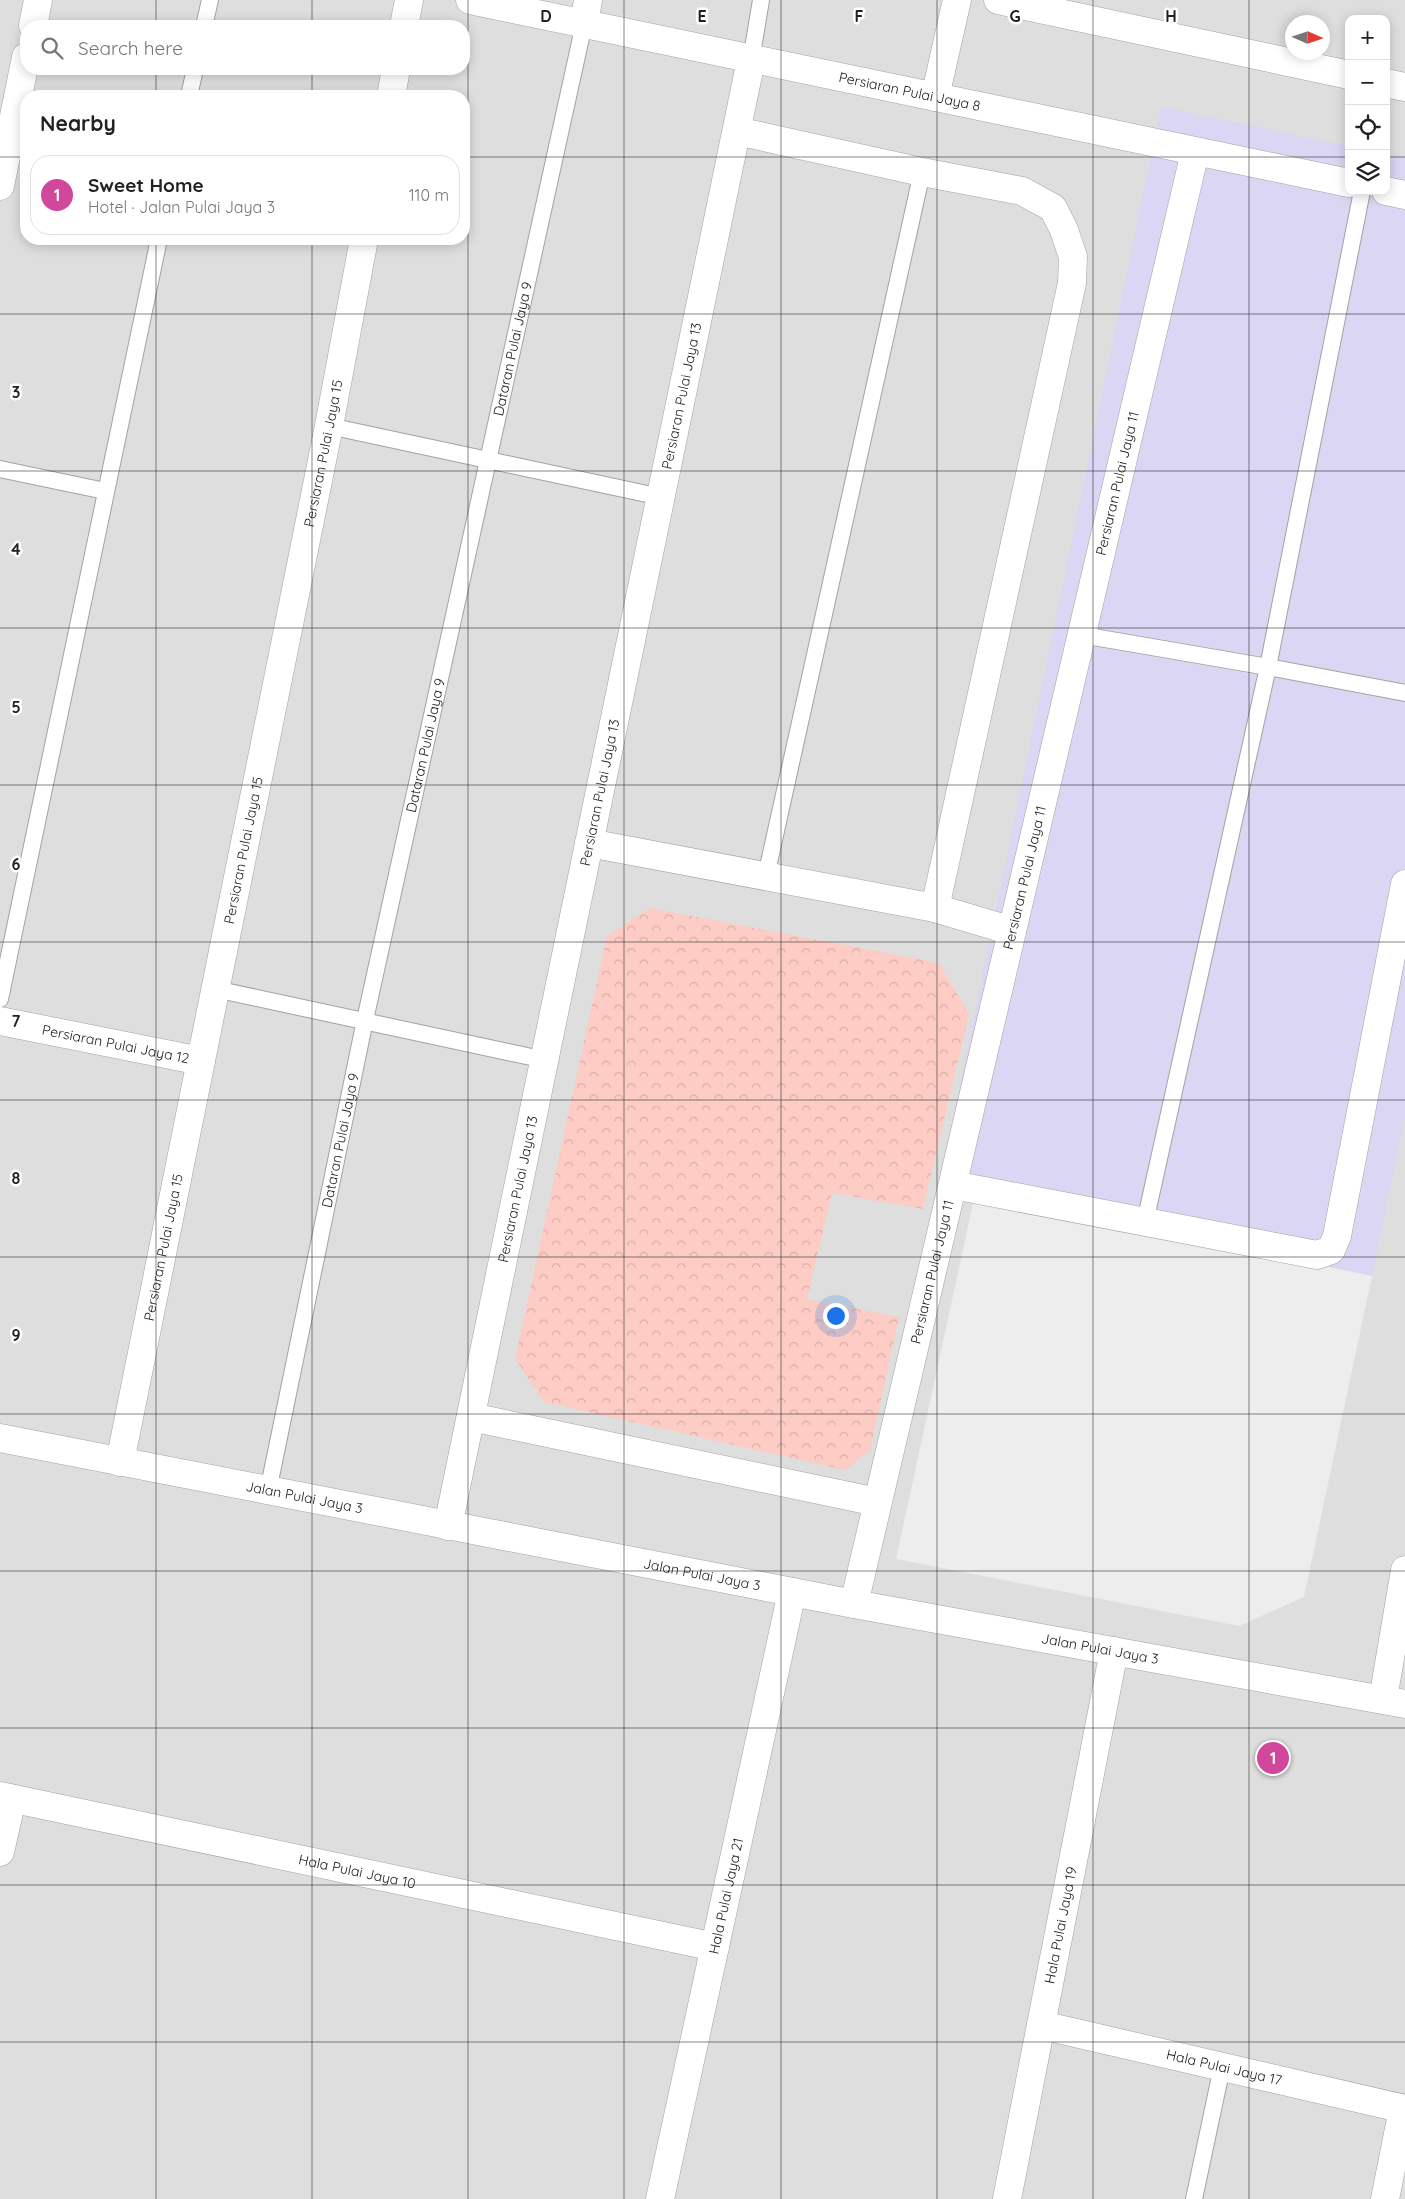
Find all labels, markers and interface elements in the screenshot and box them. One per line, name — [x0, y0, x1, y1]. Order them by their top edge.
text: D — [540, 6, 552, 26]
text: E — [697, 6, 707, 26]
text: F — [855, 6, 864, 26]
text: G — [1009, 6, 1021, 26]
text: H — [1165, 6, 1177, 26]
north arrow — [1285, 15, 1330, 60]
map controls — [1345, 15, 1390, 195]
button: + — [1345, 15, 1390, 60]
search box — [20, 20, 470, 75]
icon: search — [38, 34, 66, 62]
text: Search here — [78, 36, 183, 60]
button: − — [1345, 60, 1390, 105]
street label: Persiaran Pulai Jaya 8 — [837, 68, 982, 115]
button: locate — [1345, 105, 1390, 150]
text: Nearby — [40, 110, 116, 136]
button: layers — [1345, 150, 1390, 195]
text: Sweet Home — [88, 173, 204, 197]
text: 1 — [54, 185, 60, 205]
text: 110 m — [409, 185, 449, 205]
text: Hotel · Jalan Pulai Jaya 3 — [88, 197, 275, 217]
street label: Dataran Pulai Jaya 9 — [489, 280, 536, 418]
street label: Persiaran Pulai Jaya 13 — [658, 321, 706, 471]
street label: Persiaran Pulai Jaya 15 — [300, 378, 346, 528]
text: 3 — [12, 382, 20, 402]
street label: Persiaran Pulai Jaya 11 — [1092, 410, 1143, 557]
text: 4 — [11, 539, 21, 559]
street label: Dataran Pulai Jaya 9 — [402, 677, 449, 814]
text: 5 — [11, 697, 21, 717]
street label: Persiaran Pulai Jaya 13 — [576, 718, 624, 867]
street label: Persiaran Pulai Jaya 15 — [220, 775, 267, 925]
street label: Persiaran Pulai Jaya 11 — [999, 804, 1050, 951]
text: 6 — [12, 854, 21, 874]
text: 7 — [12, 1011, 21, 1031]
street label: Persiaran Pulai Jaya 12 — [41, 1021, 191, 1068]
street label: Dataran Pulai Jaya 9 — [318, 1071, 363, 1209]
street label: Persiaran Pulai Jaya 13 — [494, 1114, 542, 1264]
text: 8 — [12, 1168, 21, 1188]
street label: Persiaran Pulai Jaya 15 — [140, 1172, 187, 1322]
street label: Persiaran Pulai Jaya 11 — [906, 1198, 958, 1346]
your location — [823, 1303, 849, 1329]
text: 9 — [11, 1325, 21, 1345]
street label: Jalan Pulai Jaya 3 — [244, 1477, 364, 1517]
street label: Jalan Pulai Jaya 3 — [642, 1554, 762, 1595]
street label: Jalan Pulai Jaya 3 — [1040, 1629, 1160, 1668]
pin: 1 — [1257, 1739, 1289, 1777]
street label: Hala Pulai Jaya 21 — [704, 1836, 747, 1956]
street label: Hala Pulai Jaya 10 — [297, 1850, 417, 1893]
street label: Hala Pulai Jaya 19 — [1040, 1865, 1081, 1985]
street label: Hala Pulai Jaya 17 — [1165, 2045, 1284, 2089]

